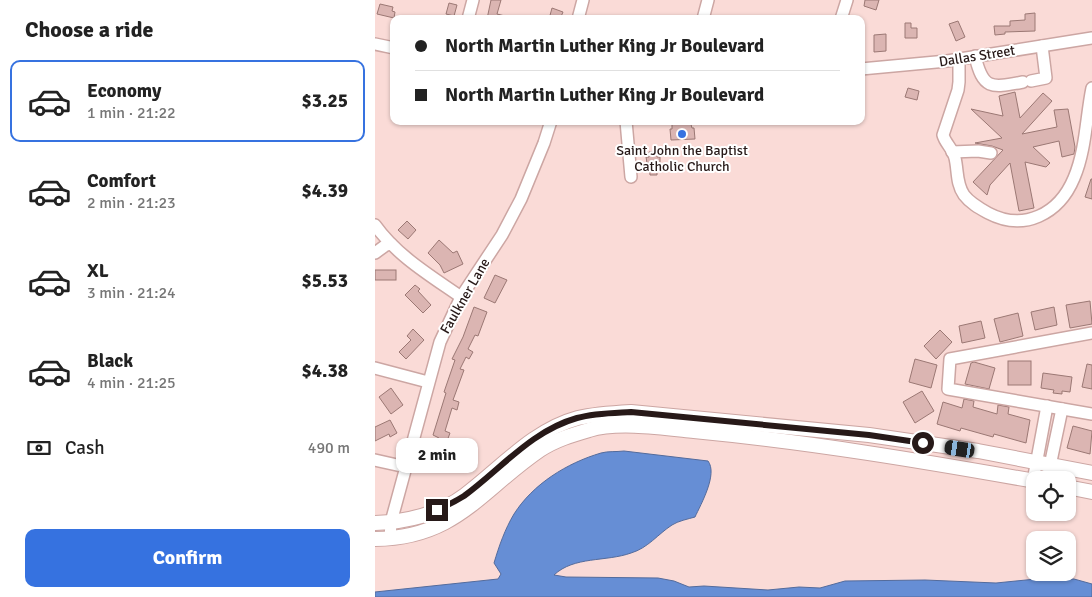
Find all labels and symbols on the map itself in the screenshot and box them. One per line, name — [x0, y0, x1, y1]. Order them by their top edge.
street label: Dallas Street — [938, 42, 1016, 70]
marker: Saint John the Baptist Catholic Church — [676, 128, 688, 140]
place label: Saint John the Baptist Catholic Church — [616, 142, 748, 175]
street label: Faulkner Lane — [437, 255, 493, 337]
route start — [912, 432, 934, 454]
callout: 2 min — [396, 438, 478, 472]
car — [944, 439, 975, 459]
route end — [426, 499, 448, 521]

